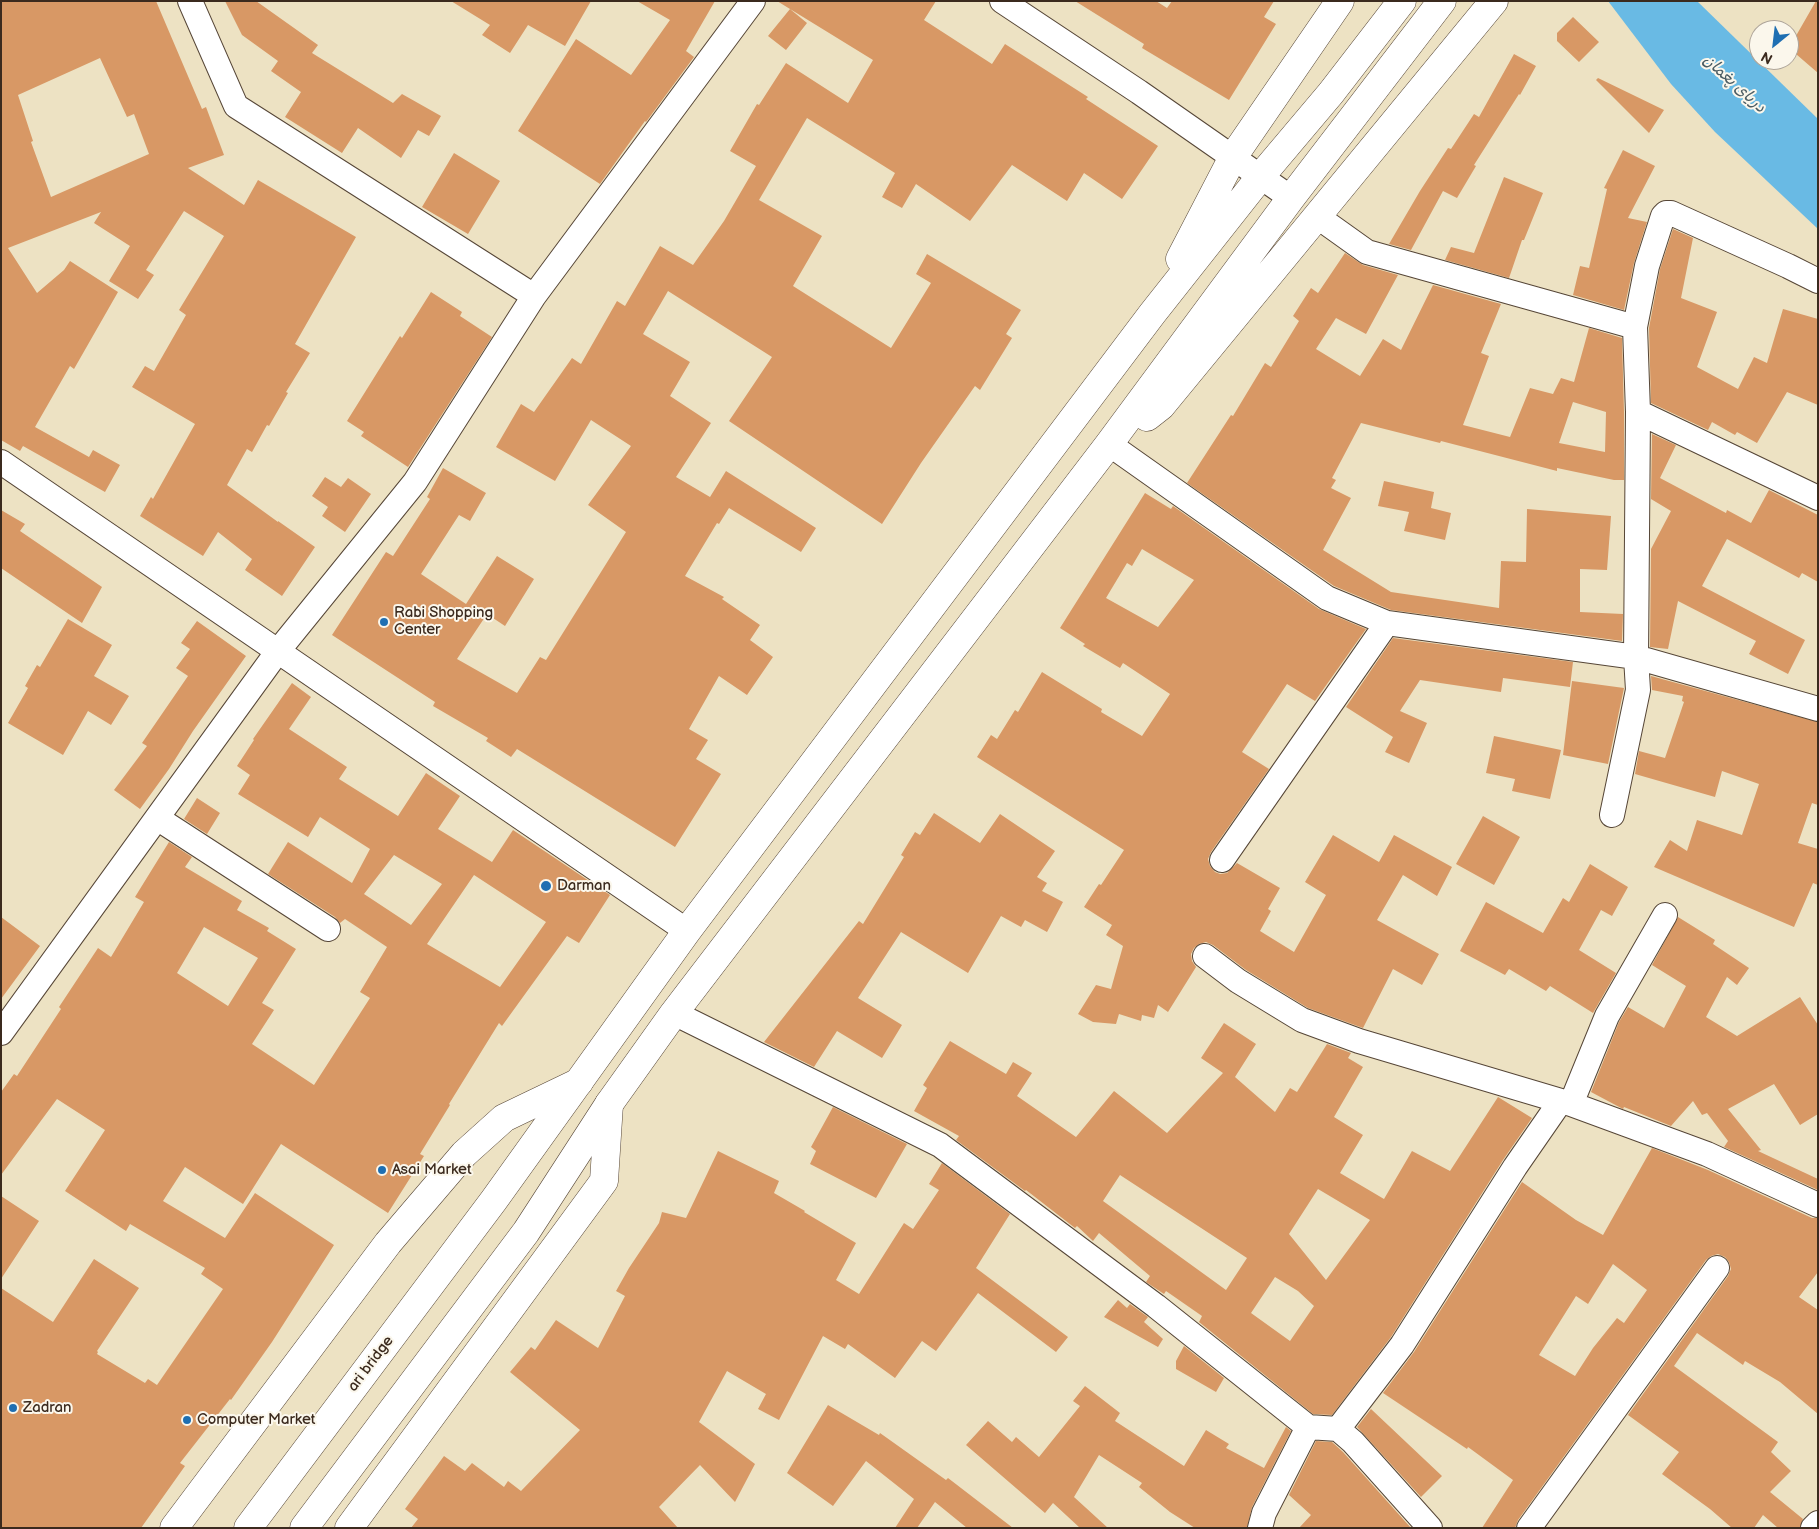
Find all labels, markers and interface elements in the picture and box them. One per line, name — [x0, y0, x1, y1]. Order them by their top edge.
north arrow — [1749, 20, 1799, 70]
text: N — [1758, 48, 1776, 68]
water label: دریای پغمان — [1699, 51, 1769, 117]
place label: Rabi Shopping Center — [394, 604, 493, 639]
marker: Rabi Shopping Center — [378, 616, 390, 628]
place label: Darman — [557, 877, 611, 895]
marker: Darman — [539, 879, 553, 893]
place label: Asai Market — [392, 1161, 472, 1179]
marker: Asai Market — [376, 1164, 388, 1176]
street label: ari bridge — [344, 1333, 398, 1395]
place label: Zadran — [23, 1399, 71, 1417]
marker: Zadran — [7, 1402, 19, 1414]
place label: Computer Market — [197, 1411, 315, 1429]
marker: Computer Market — [181, 1414, 193, 1426]

